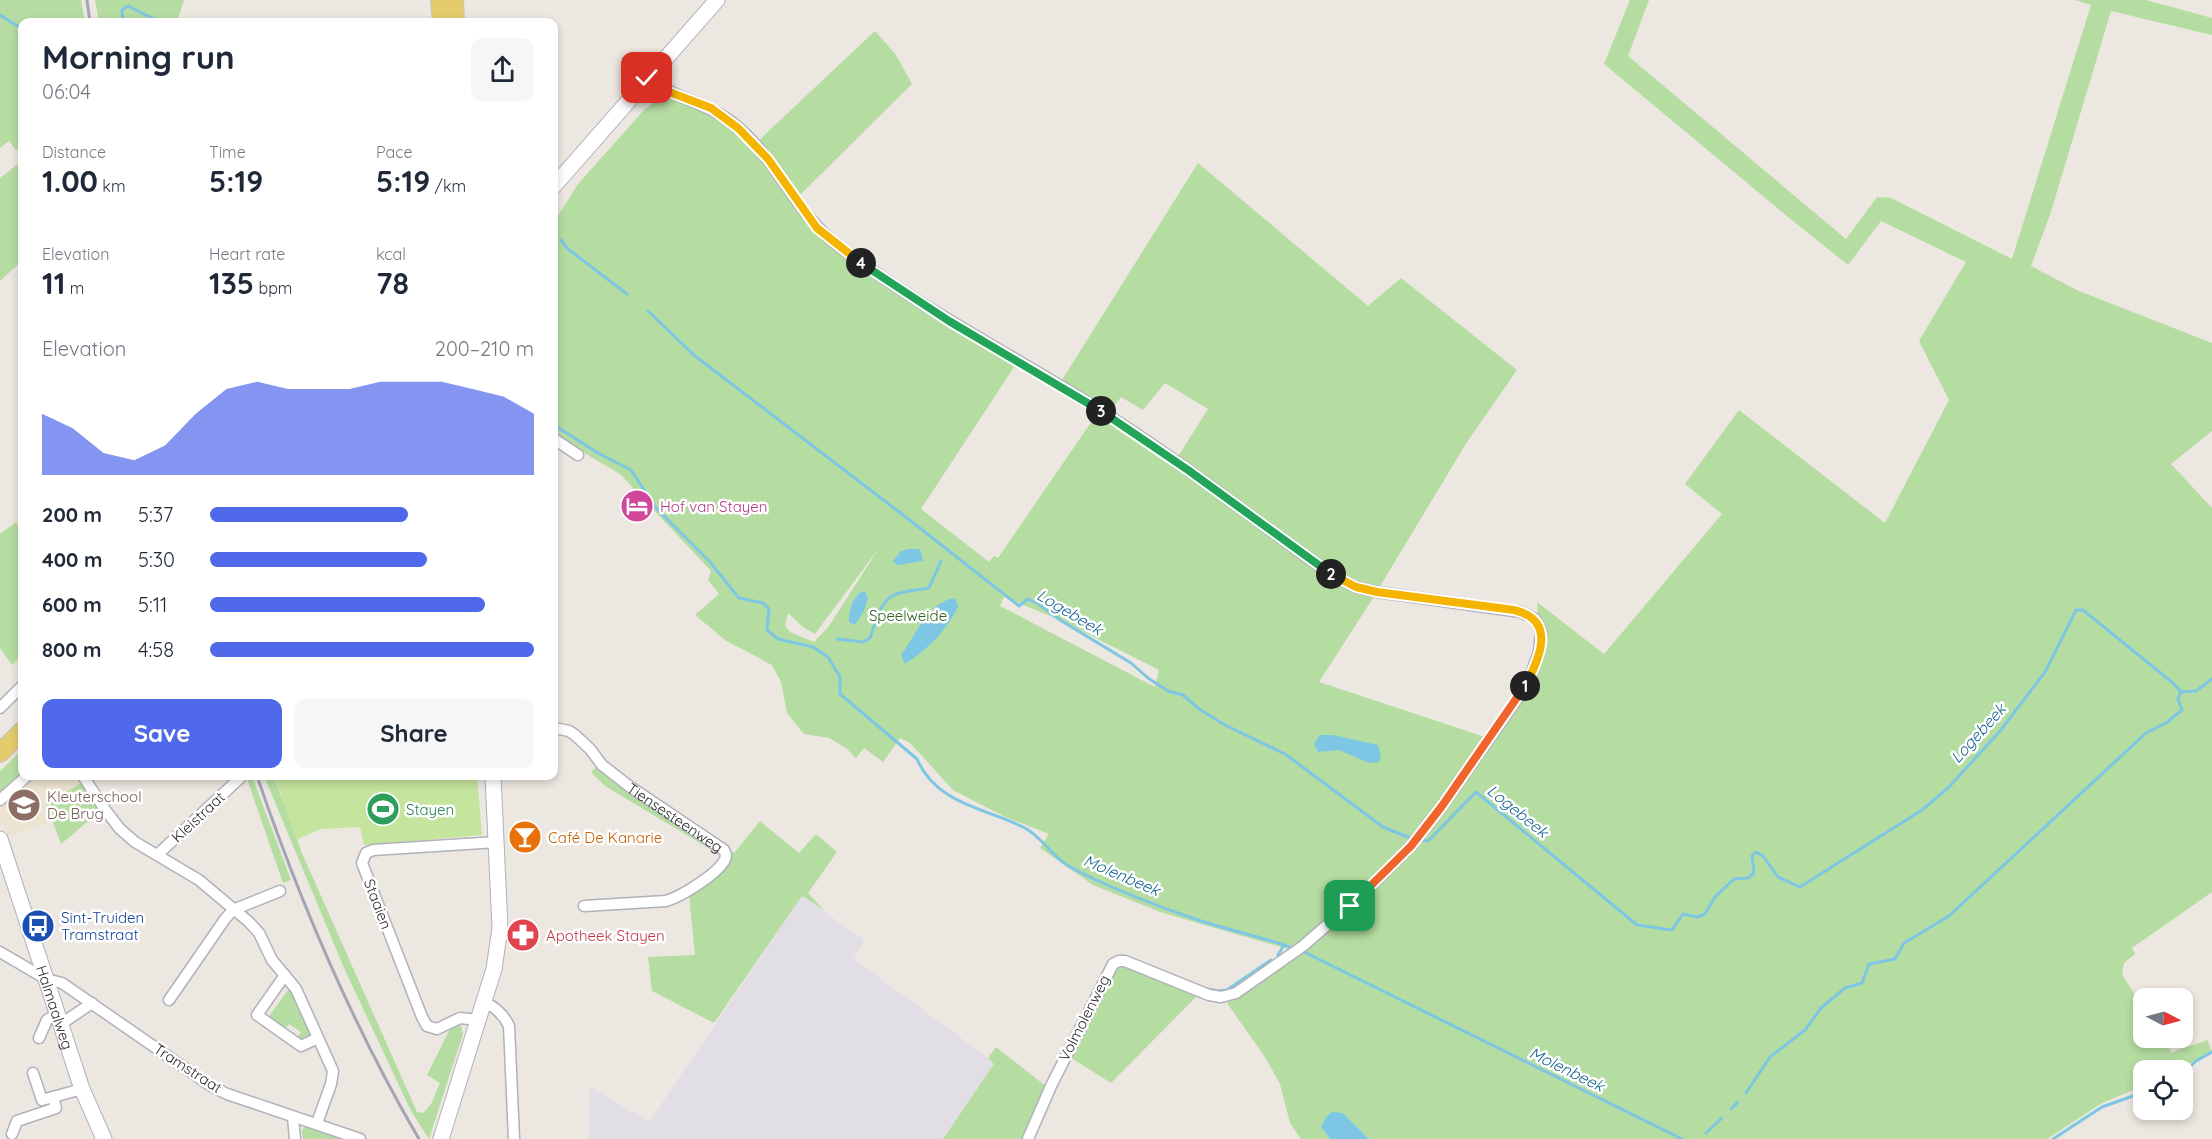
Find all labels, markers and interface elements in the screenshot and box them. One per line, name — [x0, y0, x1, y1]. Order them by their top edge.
text: Morning run — [42, 36, 235, 77]
button: share — [471, 38, 534, 101]
pin — [621, 52, 672, 103]
icon: check — [630, 61, 663, 94]
text: 06:04 — [42, 79, 91, 104]
text: Distance — [42, 142, 106, 162]
text: Time — [209, 142, 246, 162]
text: Pace — [376, 142, 412, 162]
text: 1.00 — [42, 162, 98, 200]
text: 5:19 — [209, 162, 263, 200]
text: 5:19 — [376, 162, 430, 200]
text: km — [98, 176, 126, 196]
text: /km — [430, 176, 466, 196]
text: Elevation — [42, 244, 109, 264]
text: Heart rate — [209, 244, 285, 264]
text: kcal — [376, 244, 406, 264]
pin: 4 — [846, 248, 876, 278]
text: 4 — [856, 253, 866, 273]
text: 11 — [42, 264, 65, 302]
text: 135 — [209, 264, 254, 302]
text: 78 — [376, 264, 409, 302]
text: m — [65, 278, 84, 298]
text: bpm — [254, 278, 292, 298]
text: Elevation — [42, 336, 126, 361]
text: 200–210 m — [435, 336, 534, 361]
pin: 3 — [1086, 396, 1116, 426]
text: 3 — [1097, 401, 1105, 421]
hotel icon: Hof van Stayen — [619, 488, 655, 524]
place label: Hof van Stayen — [660, 497, 767, 516]
text: 200 m — [42, 502, 102, 527]
text: 5:37 — [138, 502, 173, 527]
text: 400 m — [42, 547, 102, 572]
text: 5:30 — [138, 547, 175, 572]
pin: 2 — [1316, 559, 1346, 589]
text: 2 — [1326, 564, 1336, 584]
water label: Logebeek — [1033, 585, 1108, 640]
text: 600 m — [42, 592, 102, 617]
text: 5:11 — [138, 592, 167, 617]
park label: Speelweide — [869, 606, 947, 625]
text: 800 m — [42, 637, 102, 662]
text: 4:58 — [138, 637, 174, 662]
pin: 1 — [1510, 671, 1540, 701]
text: 1 — [1522, 676, 1528, 696]
water label: Logebeek — [1946, 698, 2011, 767]
button: Save — [42, 699, 282, 768]
button: Share — [294, 699, 534, 768]
street label: Tiensesteenweg — [624, 778, 727, 856]
water label: Logebeek — [1483, 780, 1554, 843]
school or university icon: Kleuterschool De Brug — [6, 787, 42, 823]
place label: Kleuterschool De Brug — [47, 787, 142, 823]
street label: Kleistraat — [167, 787, 229, 847]
sports icon: Stayen — [365, 791, 401, 827]
place label: Stayen — [406, 800, 454, 819]
bar icon: Café De Kanarie — [507, 819, 543, 855]
place label: Café De Kanarie — [548, 828, 662, 847]
water label: Molenbeek — [1081, 850, 1165, 901]
street label: Staaien — [360, 876, 396, 932]
pin — [1324, 880, 1375, 931]
icon: arrive — [1333, 889, 1366, 922]
bus stop icon: Sint-Truiden Tramstraat — [20, 908, 56, 944]
place label: Sint-Truiden Tramstraat — [61, 908, 144, 944]
pharmacy icon: Apotheek Stayen — [505, 917, 541, 953]
place label: Apotheek Stayen — [546, 926, 665, 945]
street label: Halmaalweg — [32, 963, 78, 1052]
street label: Volmolenweg — [1054, 972, 1114, 1064]
north arrow — [2133, 988, 2193, 1048]
map controls — [2133, 988, 2193, 1120]
street label: Tramstraat — [150, 1039, 226, 1097]
water label: Molenbeek — [1526, 1042, 1609, 1096]
button: locate — [2133, 1060, 2193, 1120]

